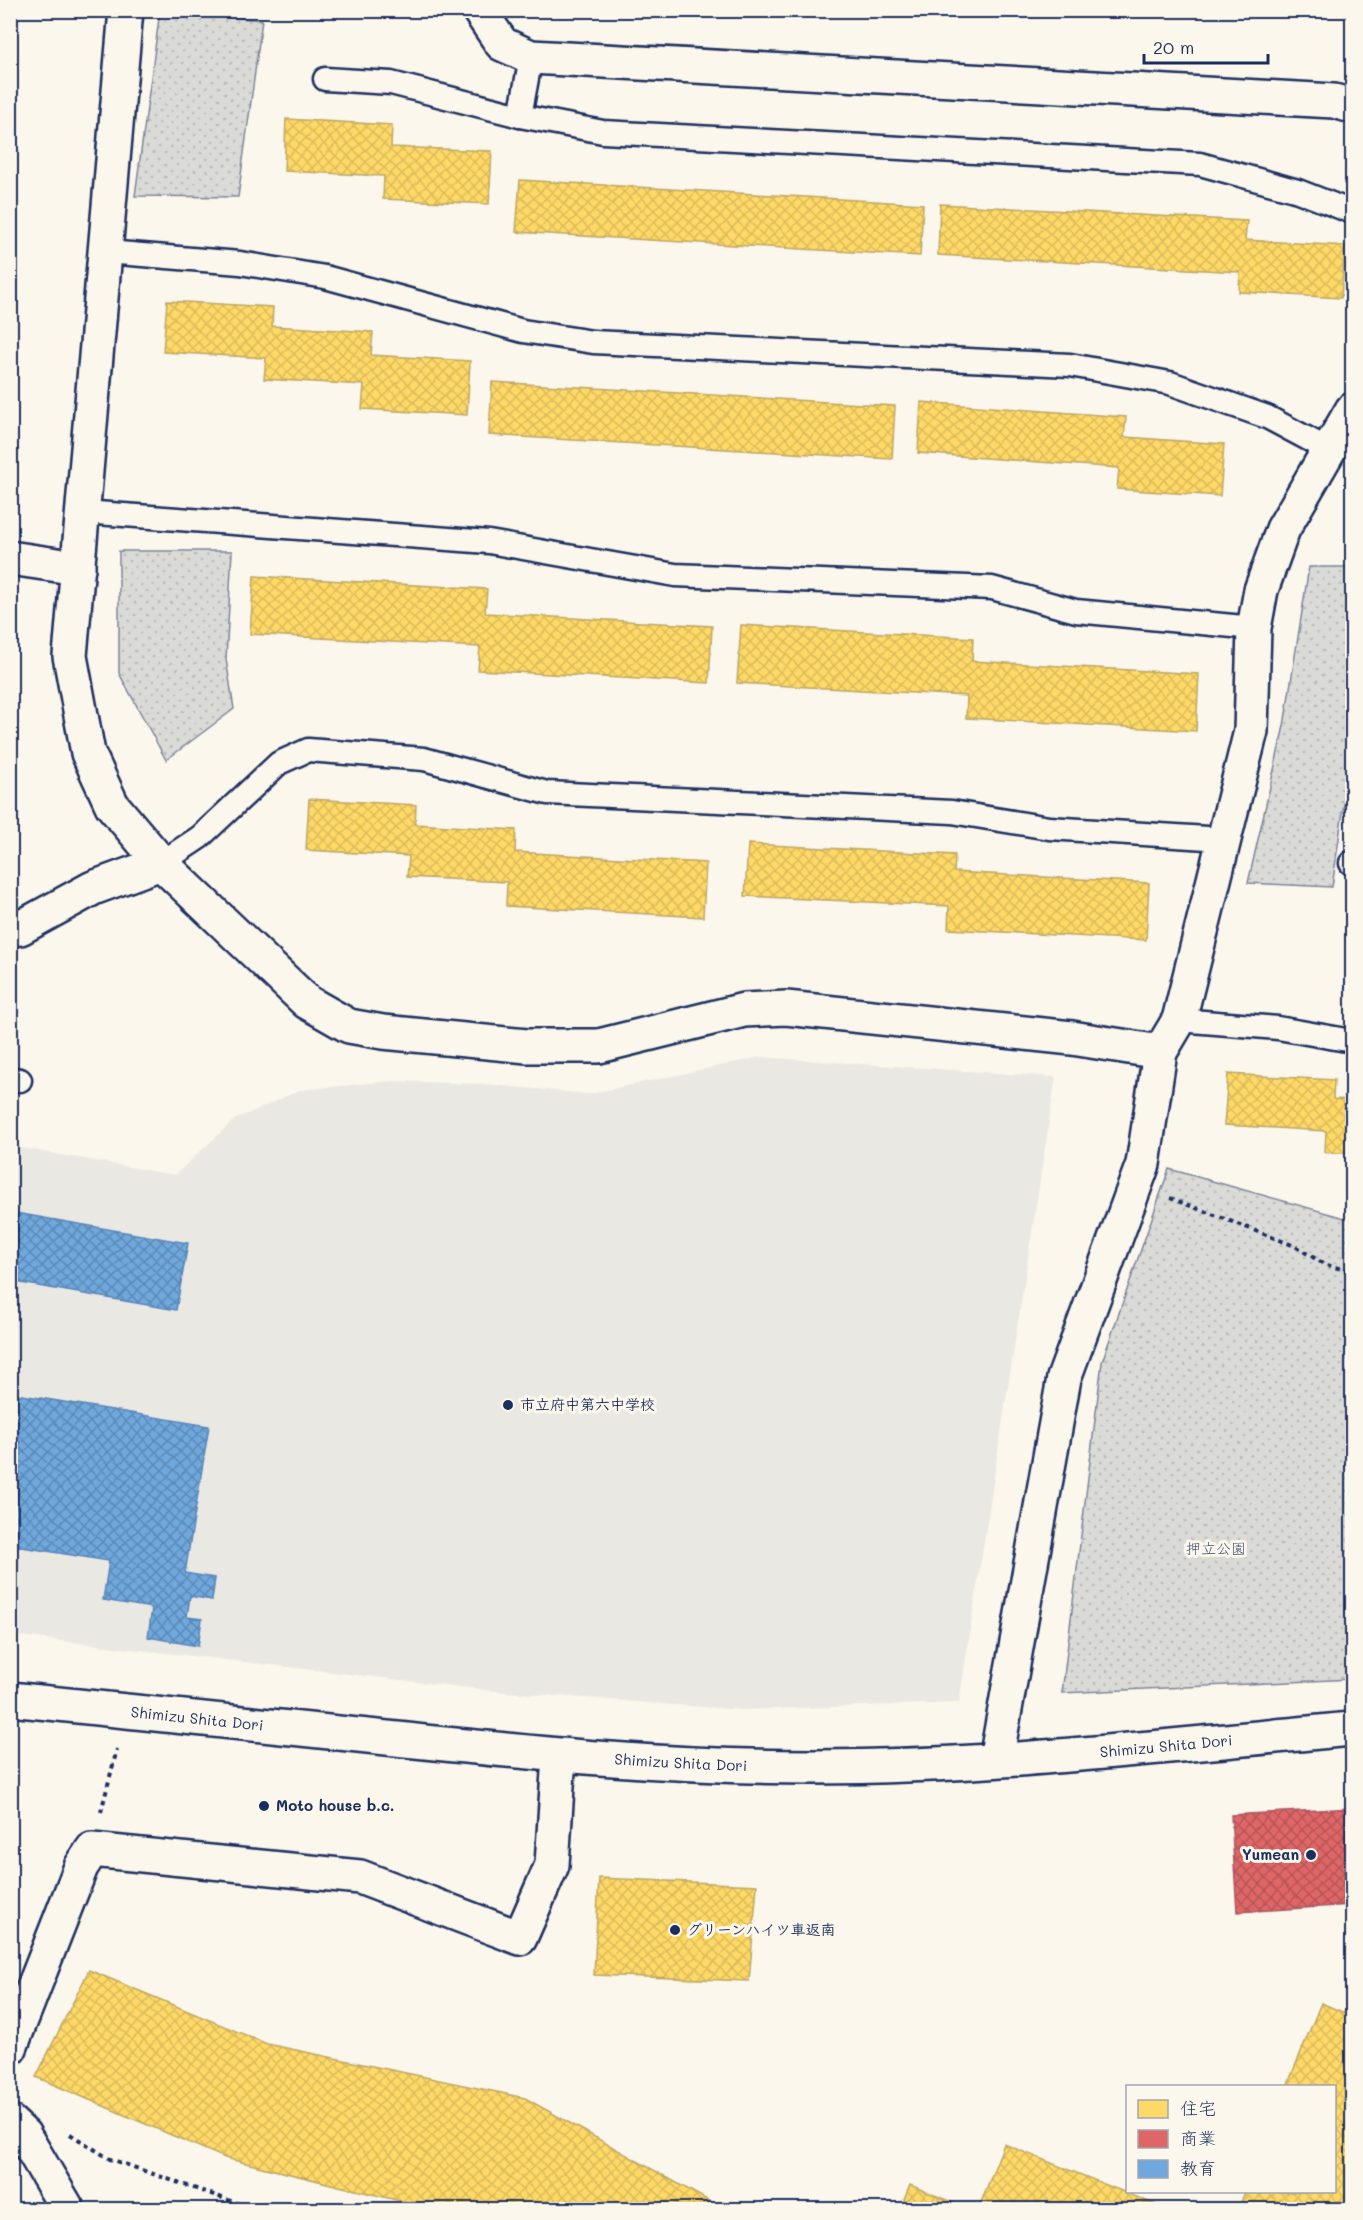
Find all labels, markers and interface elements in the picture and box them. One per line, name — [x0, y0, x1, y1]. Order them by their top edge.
scale bar — [1144, 27, 1268, 65]
text: 20 m — [1153, 35, 1194, 59]
place label: 市立府中第六中学校 — [520, 1394, 655, 1414]
marker: 市立府中第六中学校 — [501, 1398, 515, 1412]
park label: 押立公園 — [1186, 1538, 1246, 1558]
street label: Shimizu Shita Dori — [130, 1701, 264, 1735]
street label: Shimizu Shita Dori — [1099, 1729, 1233, 1762]
street label: Shimizu Shita Dori — [614, 1748, 748, 1775]
place label: Moto house b.c. — [276, 1795, 394, 1815]
marker: Moto house b.c. — [257, 1799, 271, 1813]
place label: Yumean — [1242, 1844, 1299, 1864]
marker: Yumean — [1304, 1848, 1318, 1862]
place label: グリーンハイツ車返南 — [687, 1919, 836, 1939]
marker: グリーンハイツ車返南 — [668, 1923, 682, 1937]
legend — [1126, 2085, 1336, 2193]
text: 住宅 — [1180, 2096, 1216, 2120]
text: 商業 — [1180, 2126, 1216, 2150]
text: 教育 — [1180, 2156, 1216, 2180]

